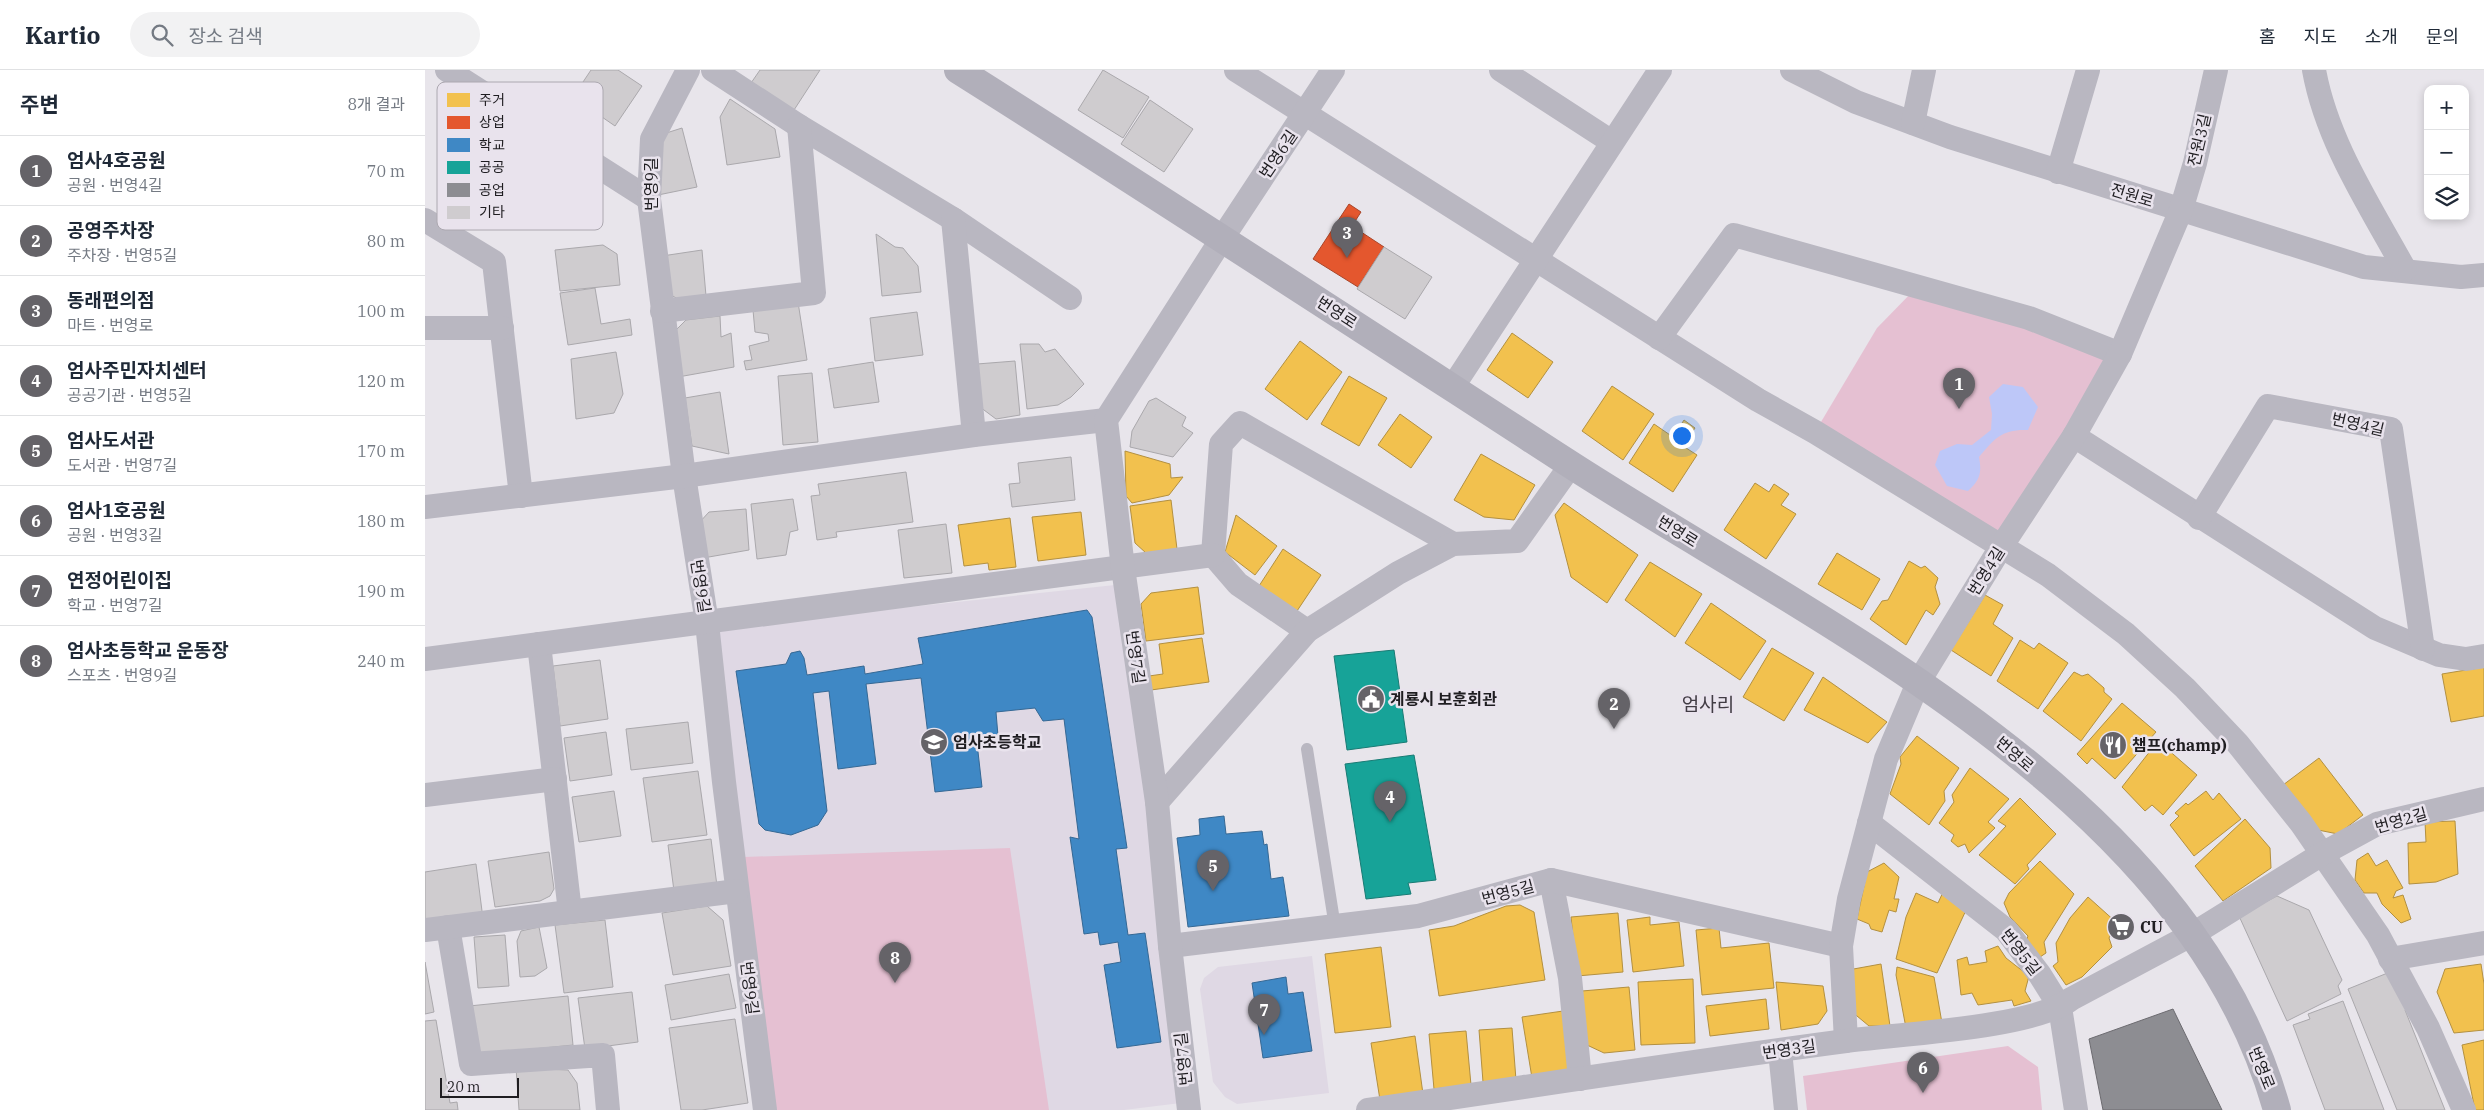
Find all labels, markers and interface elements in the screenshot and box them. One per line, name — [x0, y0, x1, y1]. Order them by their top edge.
search box — [130, 12, 480, 57]
text: Kartio — [25, 19, 100, 51]
icon: search — [148, 21, 176, 49]
text: 장소 검색 — [188, 24, 263, 48]
text: 홈 — [2259, 25, 2276, 48]
text: 지도 — [2304, 25, 2337, 48]
text: 소개 — [2365, 25, 2398, 48]
text: 문의 — [2426, 25, 2459, 48]
legend — [437, 82, 603, 230]
map controls — [2424, 85, 2469, 220]
button: + — [2424, 85, 2469, 130]
text: 주변 — [20, 90, 59, 118]
text: 주거 — [479, 91, 505, 109]
text: 8개 결과 — [348, 94, 405, 114]
street label: 전원3길 — [2183, 112, 2215, 168]
text: 상업 — [479, 113, 505, 131]
street label: 번영6길 — [1255, 126, 1301, 182]
button: − — [2424, 130, 2469, 175]
text: 학교 — [479, 136, 505, 154]
text: 엄사4호공원 — [67, 148, 166, 172]
street label: 번영9길 — [641, 157, 661, 211]
text: 공공 — [479, 158, 505, 176]
text: 1 — [31, 161, 41, 181]
text: 70 m — [367, 161, 405, 181]
text: 공원 · 번영4길 — [67, 175, 163, 195]
button: layers — [2424, 175, 2469, 220]
street label: 전원로 — [2108, 179, 2156, 211]
text: 공업 — [479, 181, 505, 199]
text: 기타 — [479, 203, 505, 221]
pin: 3 — [1331, 217, 1363, 258]
text: 공영주차장 — [67, 218, 154, 242]
text: 2 — [31, 231, 41, 251]
text: 80 m — [367, 231, 405, 251]
text: 주차장 · 번영5길 — [67, 245, 178, 265]
text: 동래편의점 — [67, 288, 154, 312]
street label: 번영로 — [1313, 292, 1361, 333]
text: 3 — [31, 301, 41, 321]
text: 100 m — [357, 301, 405, 321]
text: 마트 · 번영로 — [67, 315, 153, 335]
text: 엄사주민자치센터 — [67, 358, 207, 382]
pin: 1 — [1943, 368, 1975, 409]
text: 4 — [31, 371, 41, 391]
text: 120 m — [357, 371, 405, 391]
text: 공공기관 · 번영5길 — [67, 385, 192, 405]
street label: 번영4길 — [2330, 408, 2386, 440]
your location — [1669, 423, 1695, 449]
text: 엄사도서관 — [67, 428, 154, 452]
text: 5 — [31, 441, 41, 461]
text: 170 m — [357, 441, 405, 461]
text: 도서관 · 번영7길 — [67, 455, 178, 475]
text: 엄사1호공원 — [67, 498, 166, 522]
text: 6 — [31, 511, 41, 531]
text: 180 m — [357, 511, 405, 531]
street label: 번영로 — [1654, 511, 1702, 551]
text: 공원 · 번영3길 — [67, 525, 163, 545]
street label: 번영4길 — [1963, 543, 2009, 599]
street label: 번영9길 — [687, 558, 715, 614]
text: 연정어린이집 — [67, 568, 172, 592]
text: 7 — [31, 581, 41, 601]
text: 190 m — [357, 581, 405, 601]
text: 학교 · 번영7길 — [67, 595, 163, 615]
street label: 번영7길 — [1122, 629, 1150, 685]
text: 엄사초등학교 운동장 — [67, 638, 229, 662]
text: 8 — [31, 651, 41, 671]
text: 240 m — [357, 651, 405, 671]
text: 스포츠 · 번영9길 — [67, 665, 178, 685]
public building icon: 계룡시 보훈회관 — [1356, 684, 1386, 714]
pin: 2 — [1598, 688, 1630, 729]
place label: 계룡시 보훈회관 — [1390, 689, 1497, 709]
district label: 엄사리 — [1682, 692, 1734, 716]
school or university icon: 엄사초등학교 — [919, 727, 949, 757]
restaurant icon: 챔프(champ) — [2098, 730, 2128, 760]
place label: 엄사초등학교 — [953, 732, 1042, 752]
street label: 번영로 — [1992, 732, 2038, 776]
place label: 챔프(champ) — [2132, 735, 2227, 755]
pin: 4 — [1374, 781, 1406, 822]
street label: 번영2길 — [2372, 803, 2430, 837]
pin: 5 — [1197, 850, 1229, 891]
street label: 번영5길 — [1479, 875, 1537, 909]
supermarket icon: CU — [2106, 912, 2136, 942]
place label: CU — [2140, 917, 2163, 937]
street label: 번영5길 — [1997, 925, 2045, 979]
pin: 8 — [879, 942, 911, 983]
street label: 번영9길 — [737, 960, 763, 1016]
pin: 7 — [1248, 994, 1280, 1035]
street label: 번영7길 — [1170, 1031, 1196, 1087]
street label: 번영3길 — [1761, 1035, 1817, 1063]
street label: 번영로 — [2244, 1044, 2280, 1092]
pin: 6 — [1907, 1052, 1939, 1093]
scale bar — [440, 1075, 519, 1098]
text: 20 m — [447, 1078, 480, 1096]

